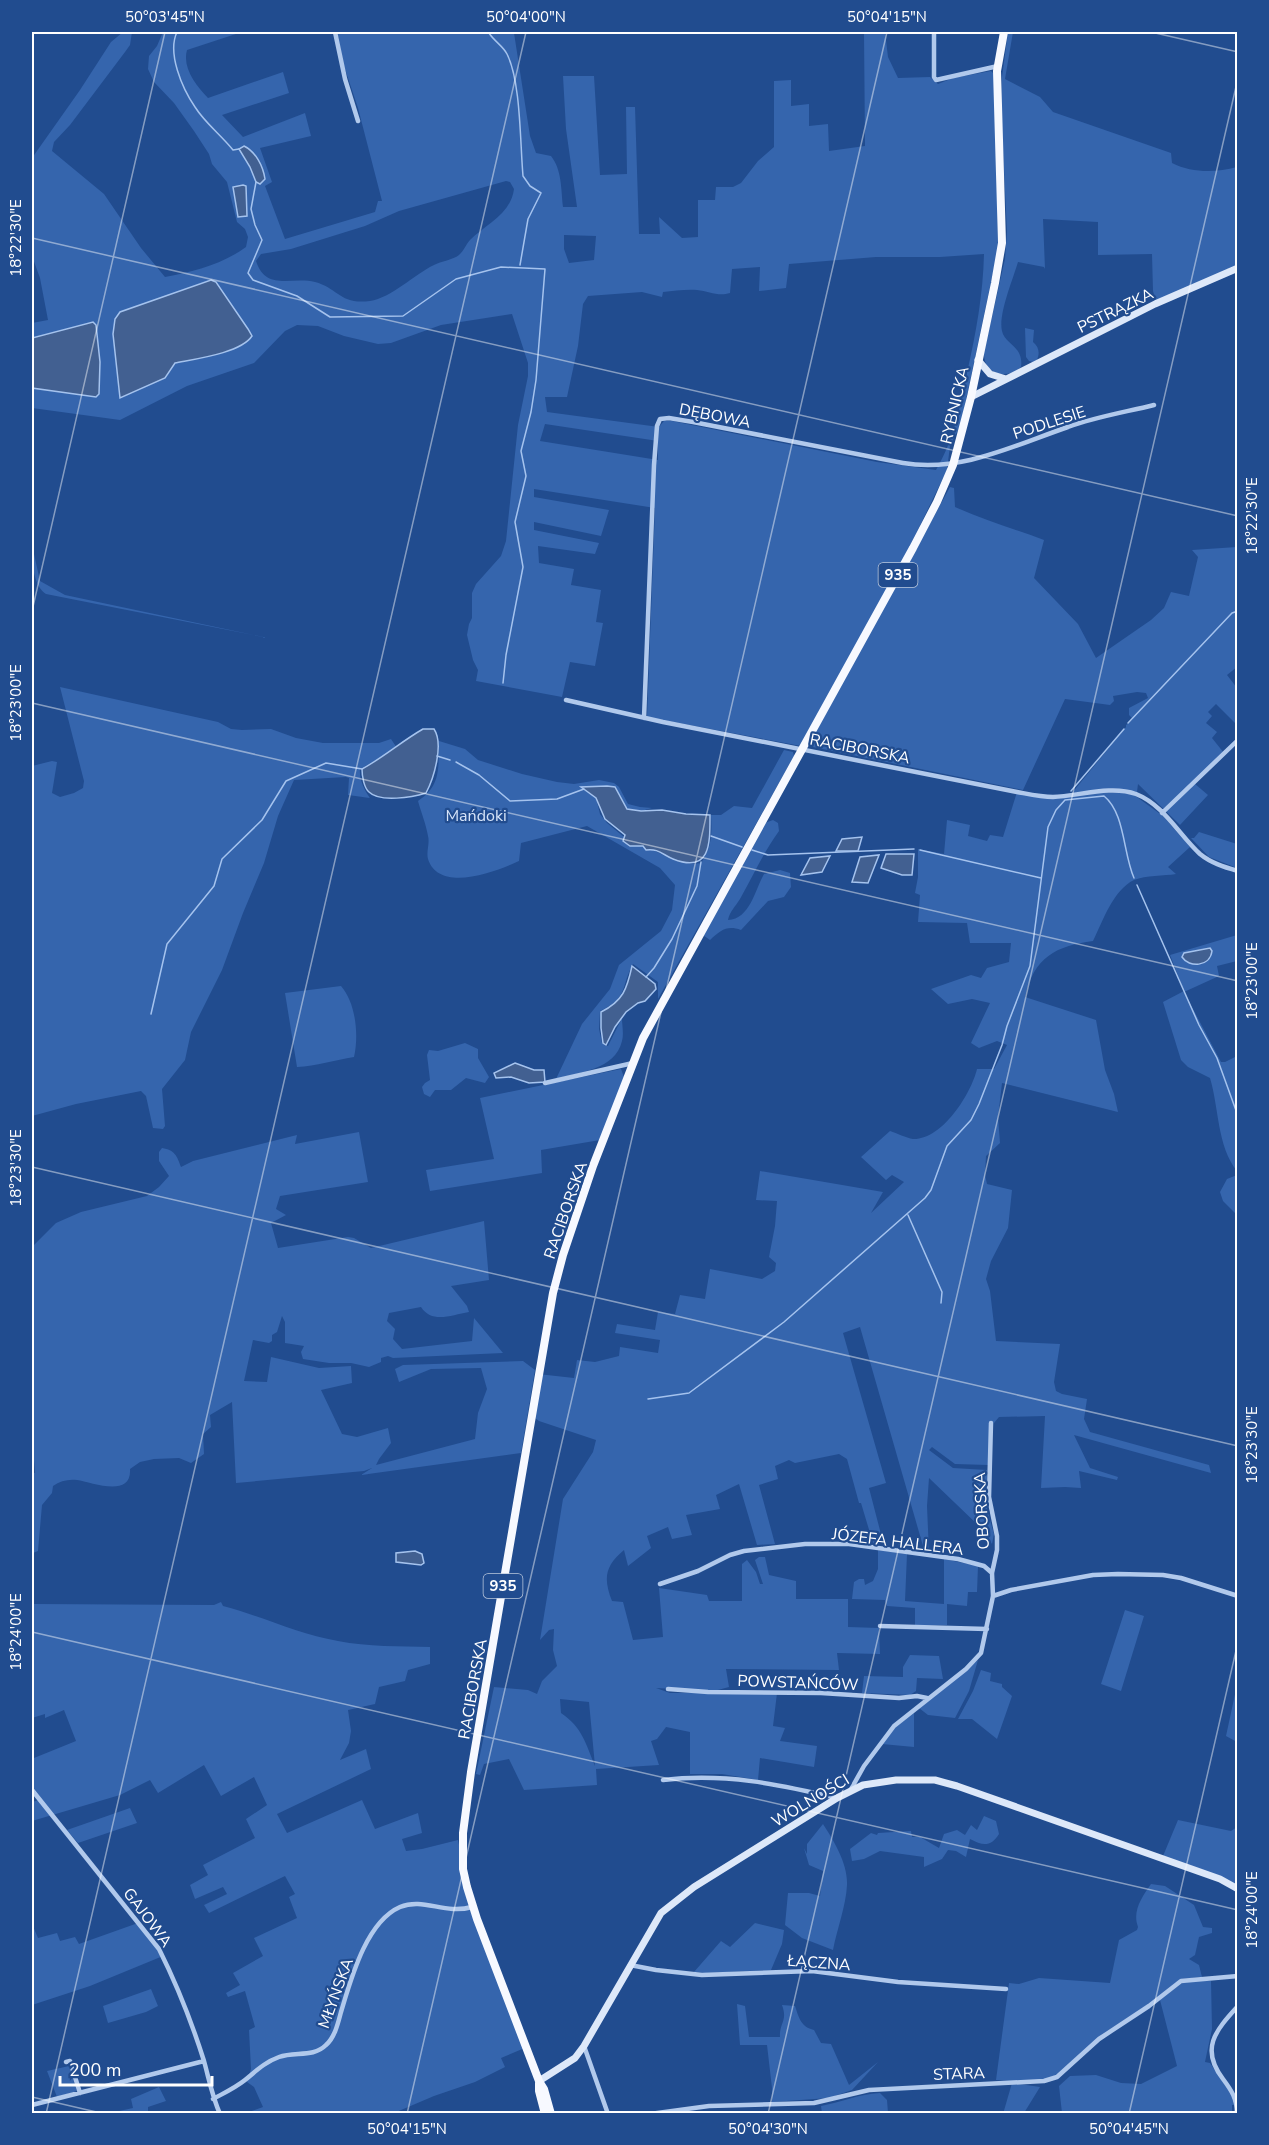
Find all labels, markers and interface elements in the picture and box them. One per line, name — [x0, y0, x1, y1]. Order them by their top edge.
text: 50°03'45"N — [125, 7, 205, 27]
text: 50°04'00"N — [486, 7, 566, 27]
text: 50°04'15"N — [847, 7, 927, 27]
text: 18°22'30"E — [6, 199, 26, 277]
street label: PSTRĄZKA — [1074, 283, 1157, 339]
street label: RYBNICKA — [935, 364, 975, 446]
street label: DĘBOWA — [677, 398, 753, 434]
street label: PODLESIE — [1010, 401, 1089, 445]
text: 18°22'30"E — [1242, 477, 1262, 555]
road number: 935 — [878, 563, 918, 587]
text: 18°23'00"E — [6, 664, 26, 742]
street label: RACIBORSKA — [808, 728, 912, 770]
park label: Mańdoki — [445, 805, 507, 827]
text: 18°23'00"E — [1242, 942, 1262, 1020]
text: 18°23'30"E — [6, 1129, 26, 1207]
street label: RACIBORSKA — [539, 1158, 593, 1262]
text: 18°23'30"E — [1242, 1406, 1262, 1484]
street label: OBORSKA — [969, 1472, 995, 1550]
street label: JÓZEFA HALLERA — [830, 1523, 965, 1561]
road number: 935 — [484, 1574, 522, 1598]
text: 18°24'00"E — [6, 1593, 26, 1671]
street label: RACIBORSKA — [453, 1637, 493, 1741]
street label: POWSTAŃCÓW — [737, 1670, 859, 1696]
street label: WOLNOŚCI — [768, 1769, 854, 1833]
text: 18°24'00"E — [1242, 1871, 1262, 1949]
street label: GAJOWA — [118, 1883, 177, 1952]
street label: ŁĄCZNA — [786, 1950, 852, 1976]
street label: MŁYŃSKA — [313, 1955, 359, 2032]
scale bar — [60, 2049, 212, 2087]
text: 200 m — [69, 2058, 121, 2082]
street label: STARA — [933, 2062, 986, 2086]
text: 50°04'15"N — [367, 2119, 447, 2139]
text: 50°04'30"N — [728, 2119, 808, 2139]
text: 50°04'45"N — [1089, 2119, 1169, 2139]

